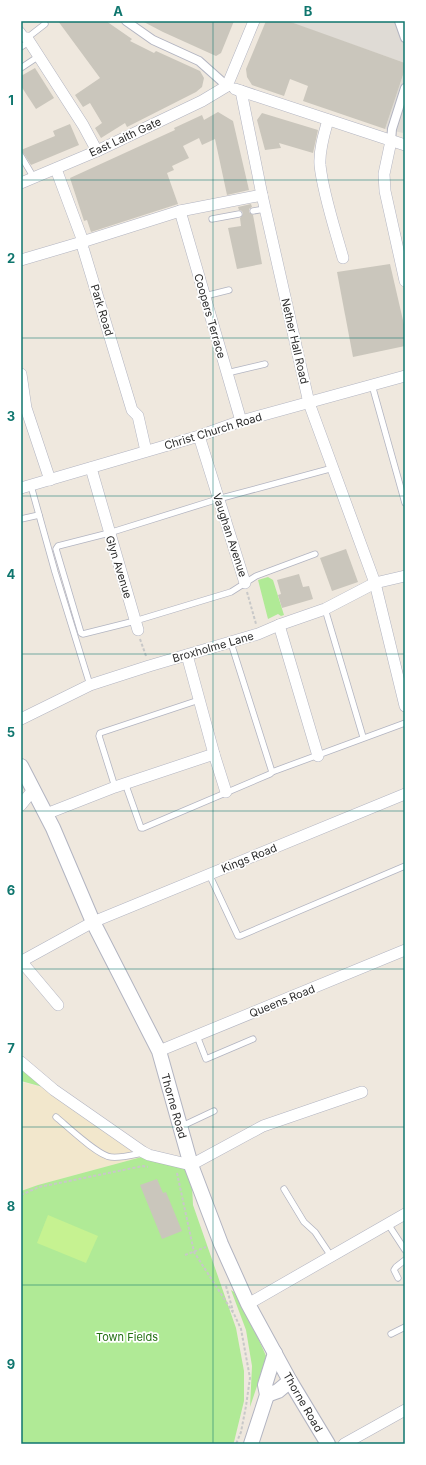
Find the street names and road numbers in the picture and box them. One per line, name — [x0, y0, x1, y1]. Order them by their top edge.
street label: East Laith Gate — [87, 114, 163, 160]
street label: Coopers Terrace — [191, 272, 229, 360]
street label: Park Road — [88, 283, 116, 337]
street label: Nether Hall Road — [278, 297, 312, 385]
street label: Christ Church Road — [162, 409, 264, 453]
street label: Vaughan Avenue — [210, 491, 250, 579]
street label: Glyn Avenue — [103, 534, 135, 600]
street label: Broxholme Lane — [171, 629, 255, 665]
street label: Kings Road — [219, 840, 279, 876]
street label: Queens Road — [247, 981, 317, 1021]
street label: Thorne Road — [158, 1072, 190, 1140]
street label: Thorne Road — [280, 1369, 326, 1435]

